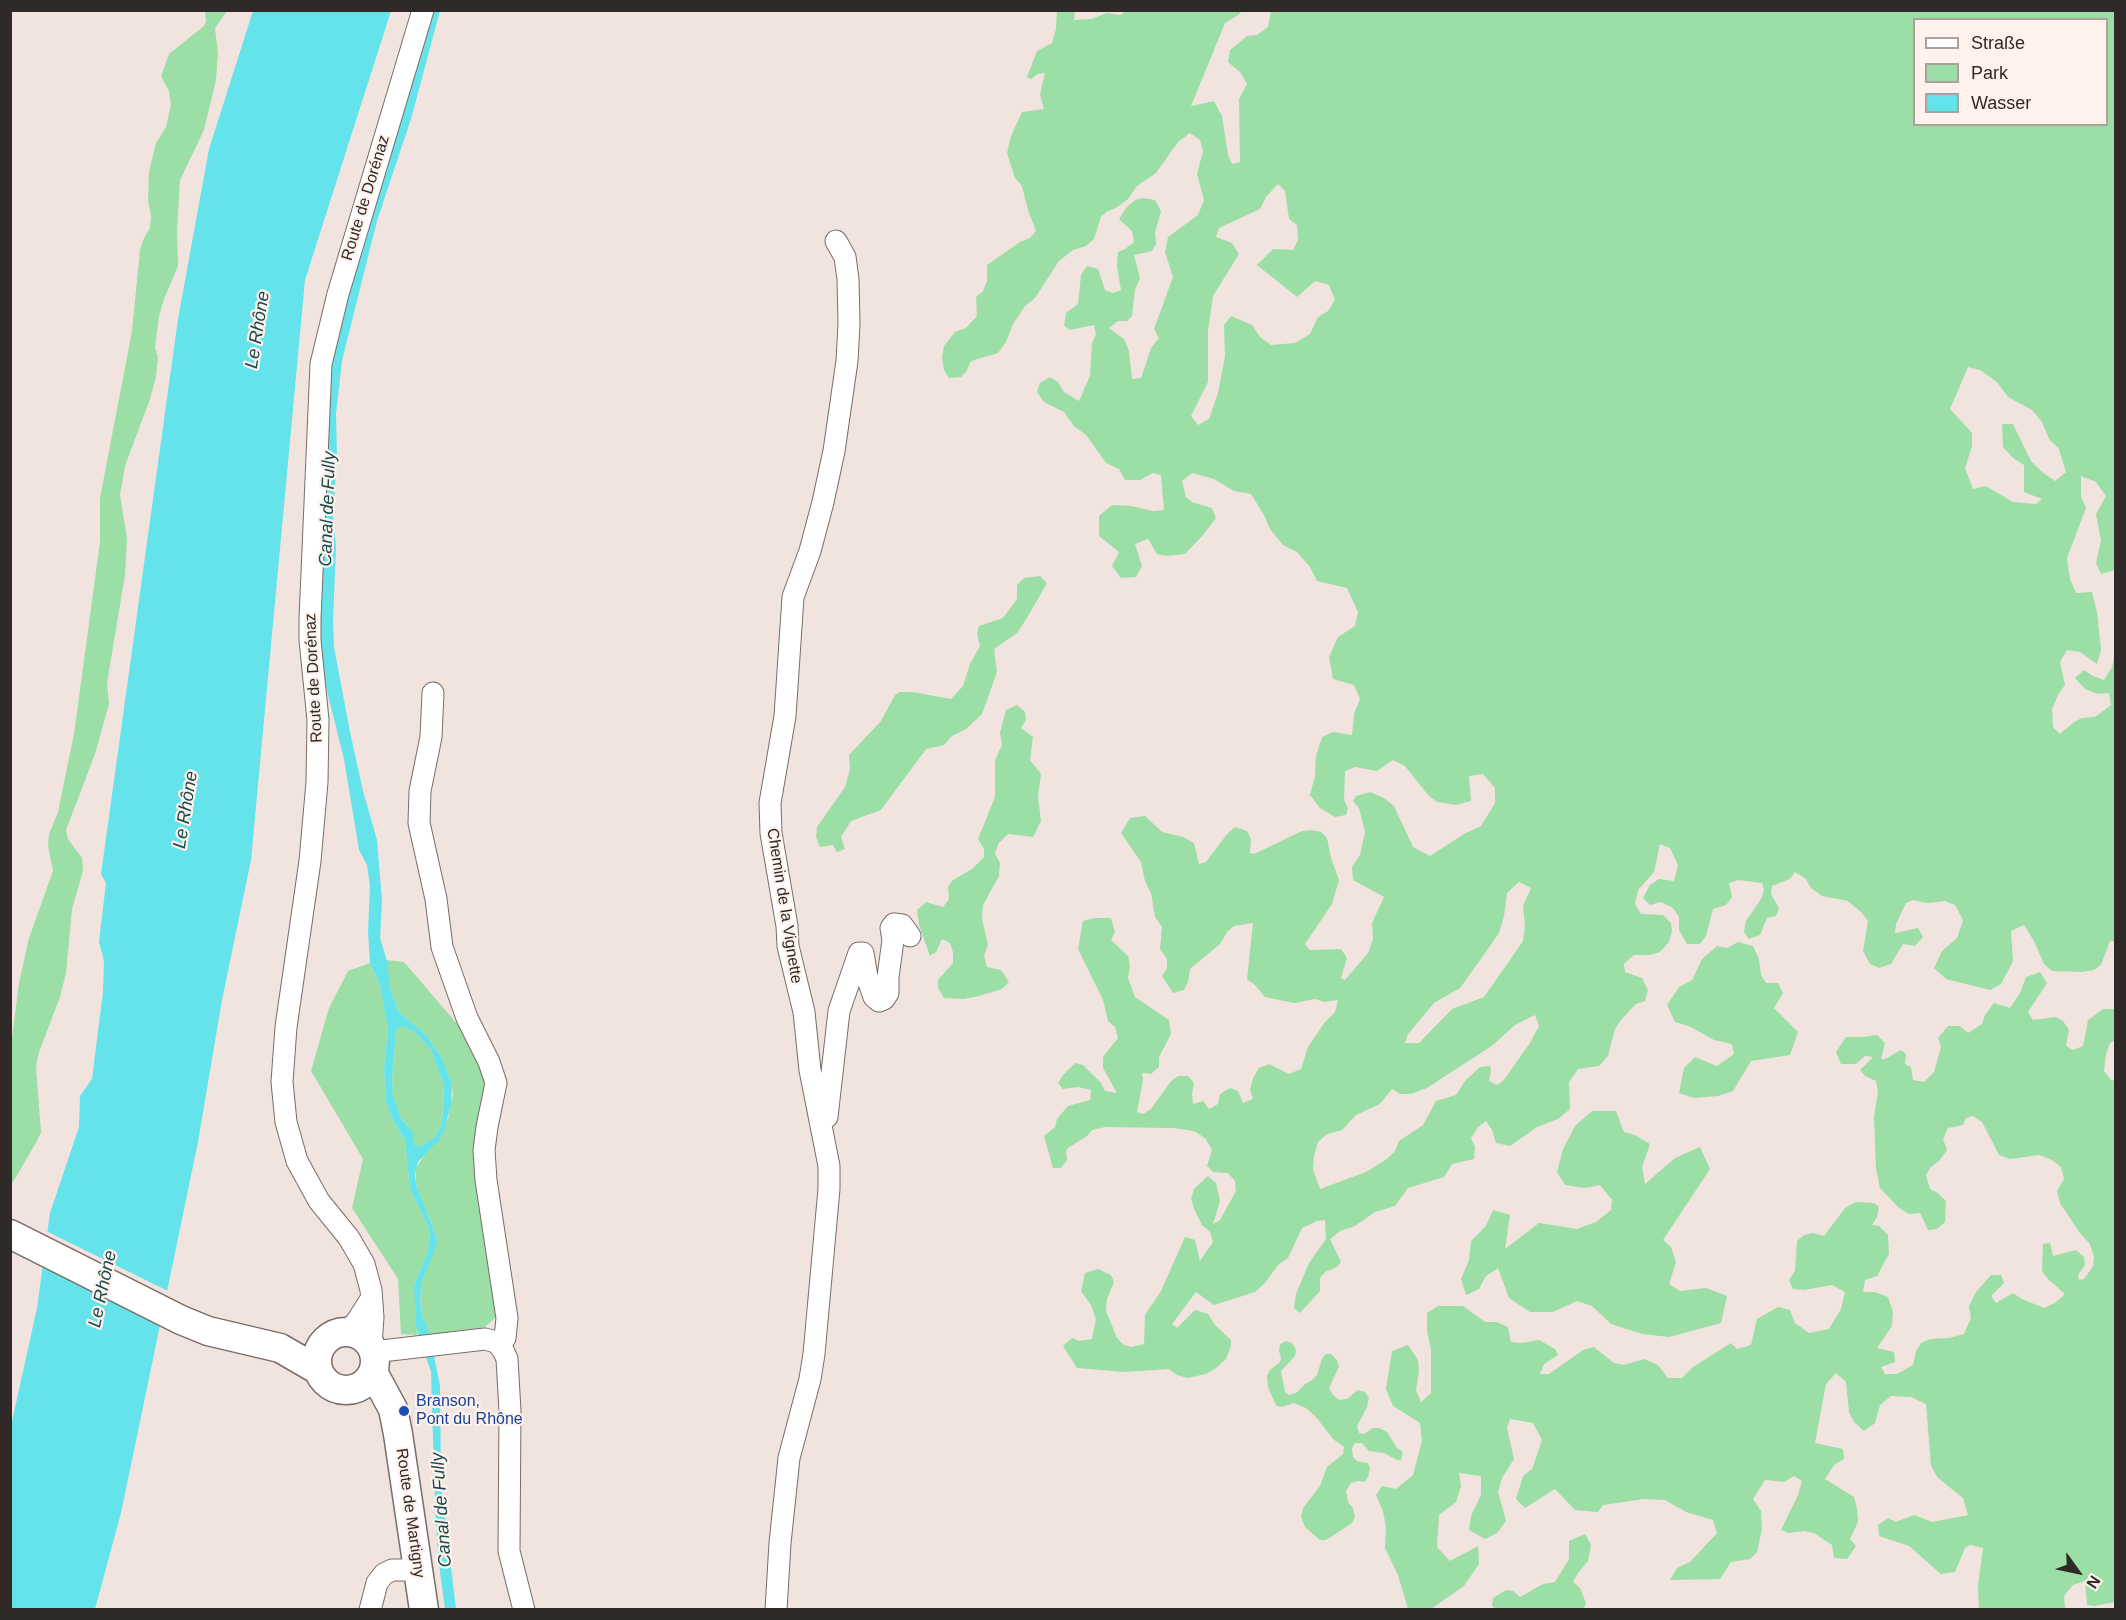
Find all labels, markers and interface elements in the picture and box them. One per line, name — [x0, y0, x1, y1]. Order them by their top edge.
legend — [1913, 18, 2108, 126]
text: Straße — [1971, 33, 2025, 53]
text: Park — [1971, 63, 2008, 83]
text: Wasser — [1971, 93, 2031, 113]
street label: Route de Dorénaz — [338, 133, 394, 263]
water label: Le Rhône — [241, 290, 275, 370]
water label: Canal de Fully — [315, 451, 341, 567]
street label: Route de Dorénaz — [301, 613, 327, 743]
water label: Le Rhône — [169, 770, 203, 850]
street label: Chemin de la Vignette — [762, 827, 806, 985]
water label: Le Rhône — [84, 1249, 122, 1329]
place label: Branson, Pont du Rhône — [416, 1392, 523, 1430]
marker: Branson, Pont du Rhône — [397, 1404, 411, 1418]
street label: Route de Martigny — [391, 1447, 429, 1579]
water label: Canal de Fully — [427, 1452, 457, 1568]
north arrow — [2048, 1542, 2108, 1602]
text: N — [2083, 1573, 2104, 1592]

